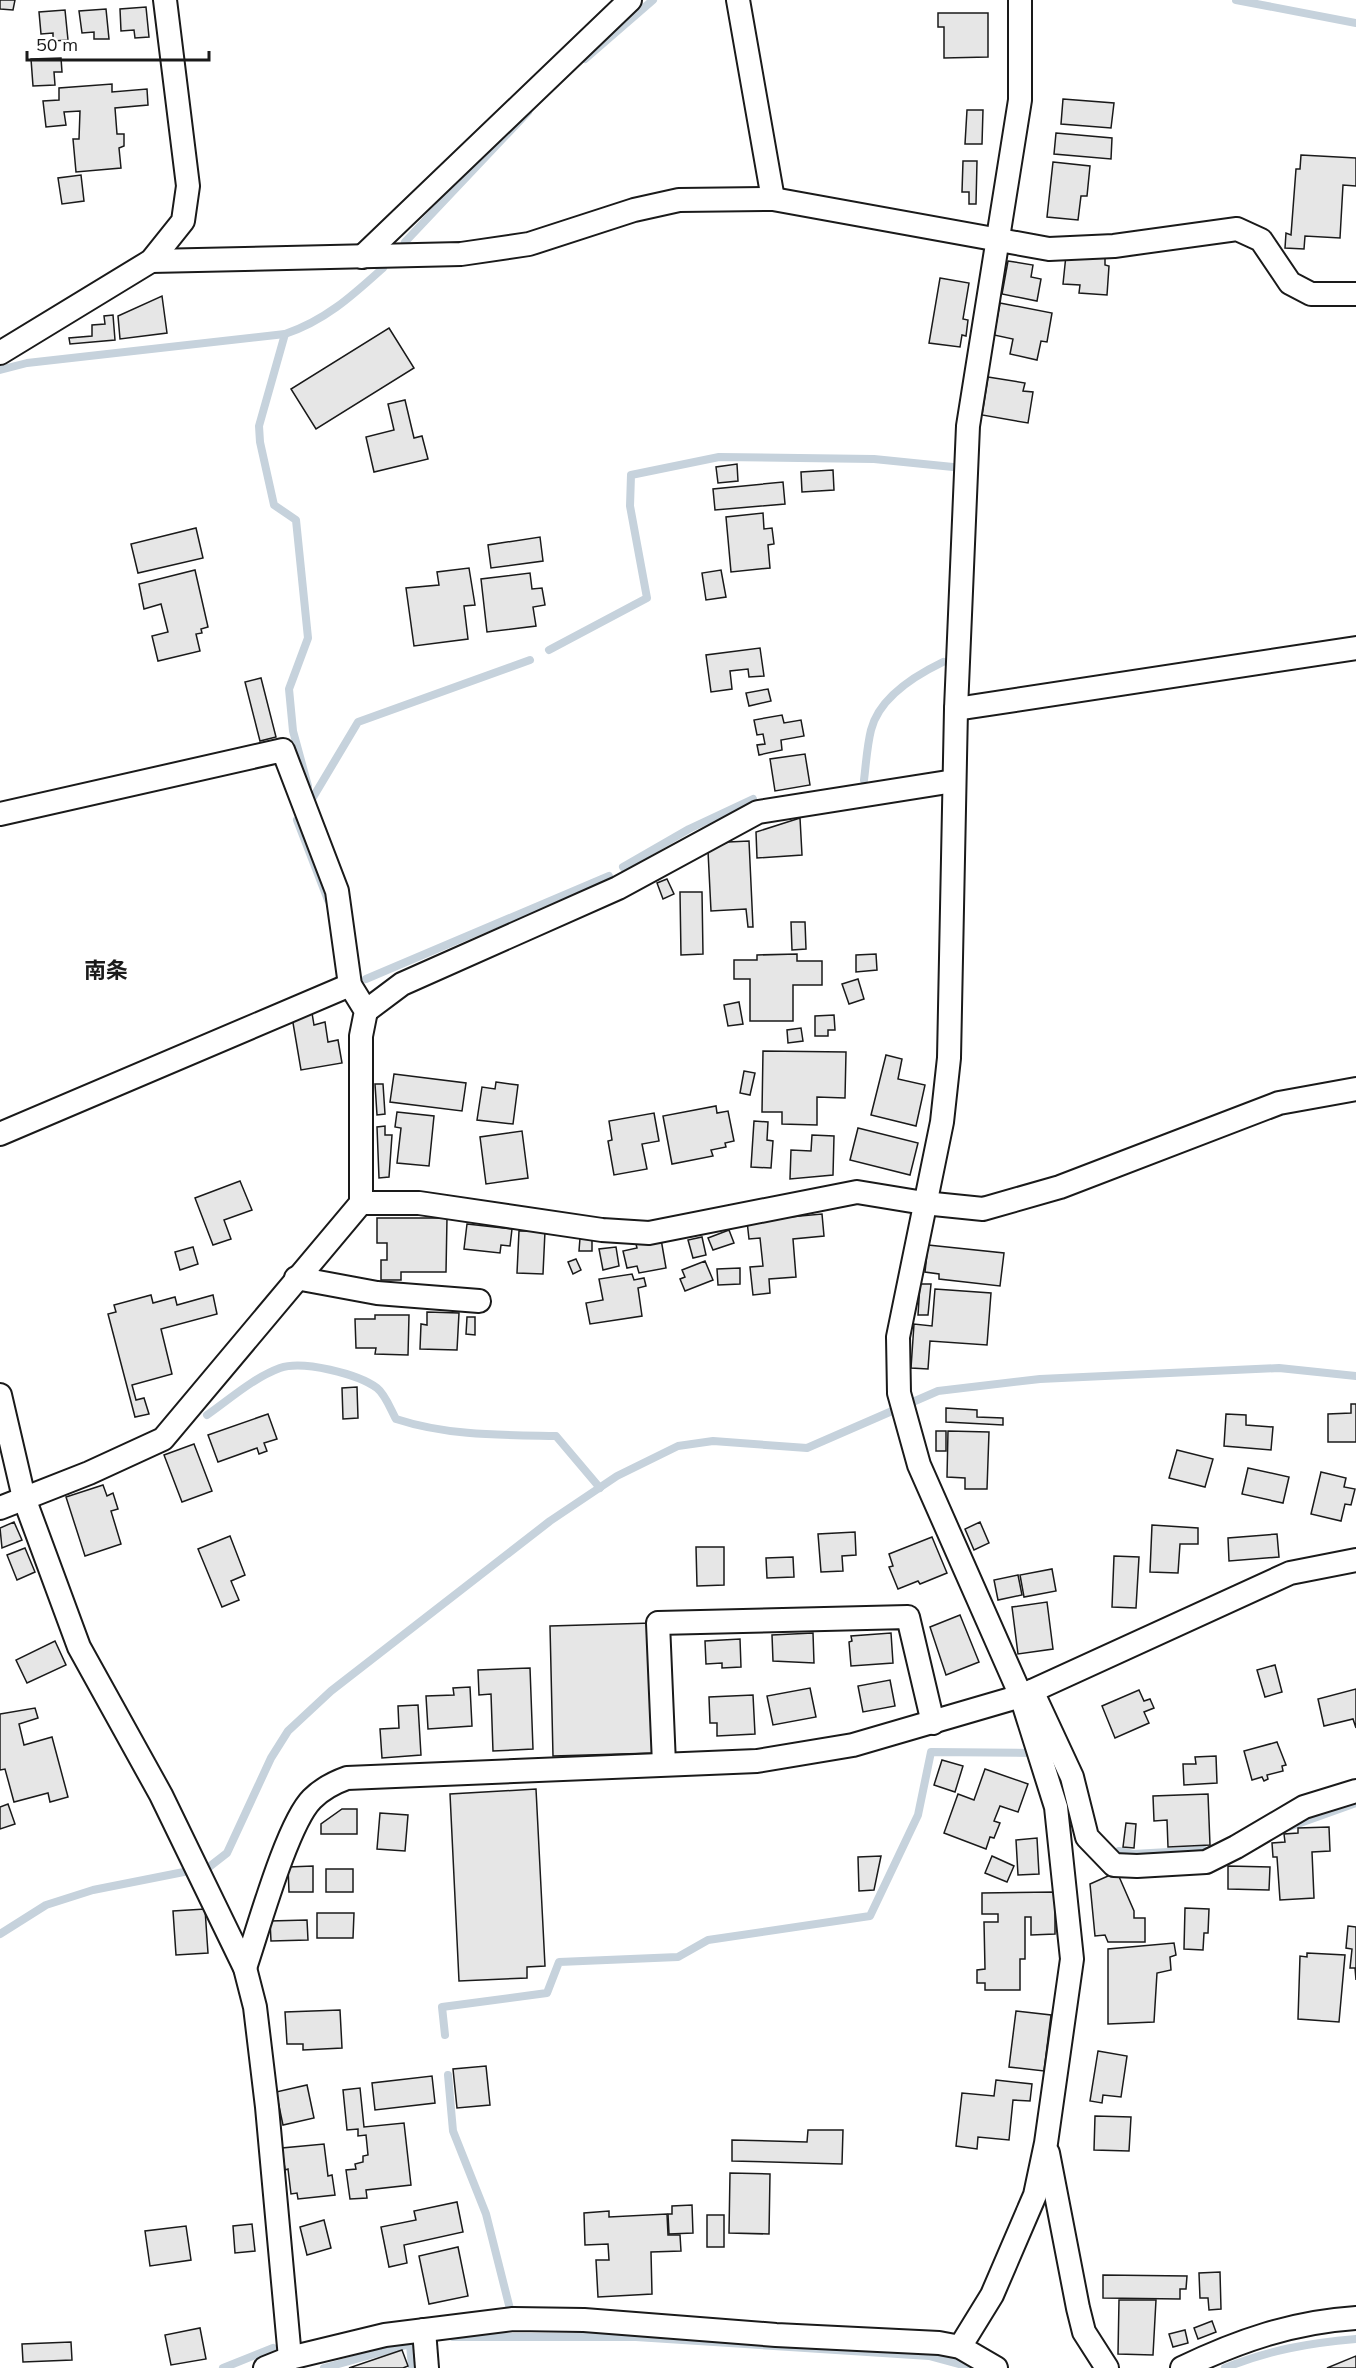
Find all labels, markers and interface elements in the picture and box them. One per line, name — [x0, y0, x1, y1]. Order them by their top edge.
scale bar — [27, 24, 208, 62]
text: 50 m — [36, 33, 78, 56]
district label: 南条 — [84, 956, 128, 984]

